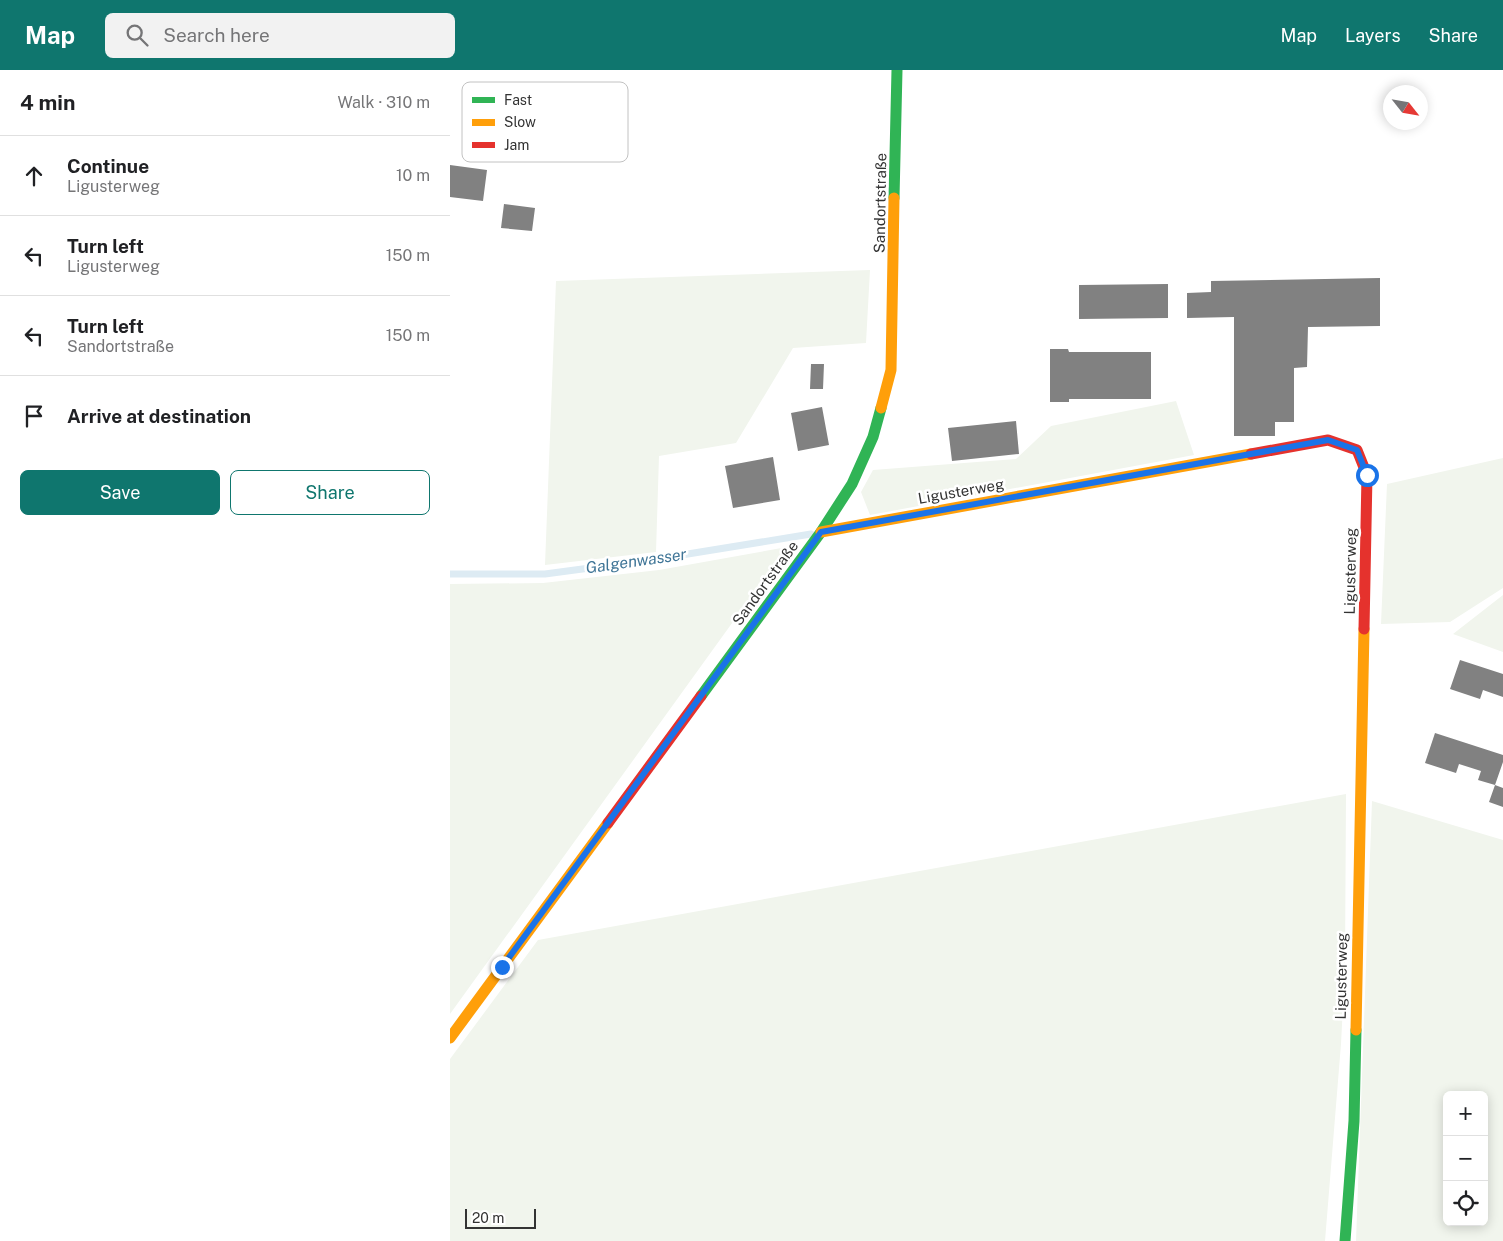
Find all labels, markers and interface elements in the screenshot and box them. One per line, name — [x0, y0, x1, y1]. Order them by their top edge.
search box — [105, 13, 455, 58]
text: Map — [25, 21, 75, 49]
icon: search — [123, 21, 151, 49]
text: Search here — [163, 24, 270, 46]
text: Map — [1281, 25, 1317, 46]
text: Layers — [1345, 25, 1401, 46]
text: Share — [1429, 25, 1478, 46]
legend — [462, 82, 628, 162]
north arrow — [1383, 85, 1428, 130]
text: 4 min — [20, 90, 75, 115]
text: Fast — [504, 92, 532, 108]
text: Walk · 310 m — [337, 93, 430, 112]
text: Slow — [504, 114, 536, 130]
text: Jam — [504, 137, 529, 153]
street label: Sandortstraße — [871, 153, 889, 253]
text: Continue — [67, 155, 149, 177]
icon: ahead — [20, 162, 48, 190]
text: 10 m — [396, 166, 430, 185]
text: Ligusterweg — [67, 177, 160, 196]
text: Turn left — [67, 235, 144, 257]
icon: left — [20, 242, 48, 270]
text: 150 m — [386, 246, 430, 265]
text: Ligusterweg — [67, 257, 160, 276]
text: Turn left — [67, 315, 144, 337]
icon: left — [20, 322, 48, 350]
text: 150 m — [386, 326, 430, 345]
text: Sandortstraße — [67, 337, 174, 356]
icon: arrive — [20, 402, 48, 430]
text: Arrive at destination — [67, 405, 251, 427]
route start — [1356, 464, 1379, 487]
button: Save — [20, 470, 220, 515]
button: Share — [230, 470, 430, 515]
street label: Ligusterweg — [917, 475, 1005, 507]
street label: Ligusterweg — [1341, 527, 1359, 615]
street label: Sandortstraße — [729, 537, 801, 629]
water label: Galgenwasser — [584, 544, 689, 577]
street label: Ligusterweg — [1332, 932, 1350, 1020]
route end — [491, 956, 514, 979]
map controls — [1443, 1091, 1488, 1226]
button: + — [1443, 1091, 1488, 1136]
button: − — [1443, 1136, 1488, 1181]
button: locate — [1443, 1181, 1488, 1226]
scale bar — [465, 1206, 536, 1229]
text: 20 m — [472, 1210, 504, 1226]

